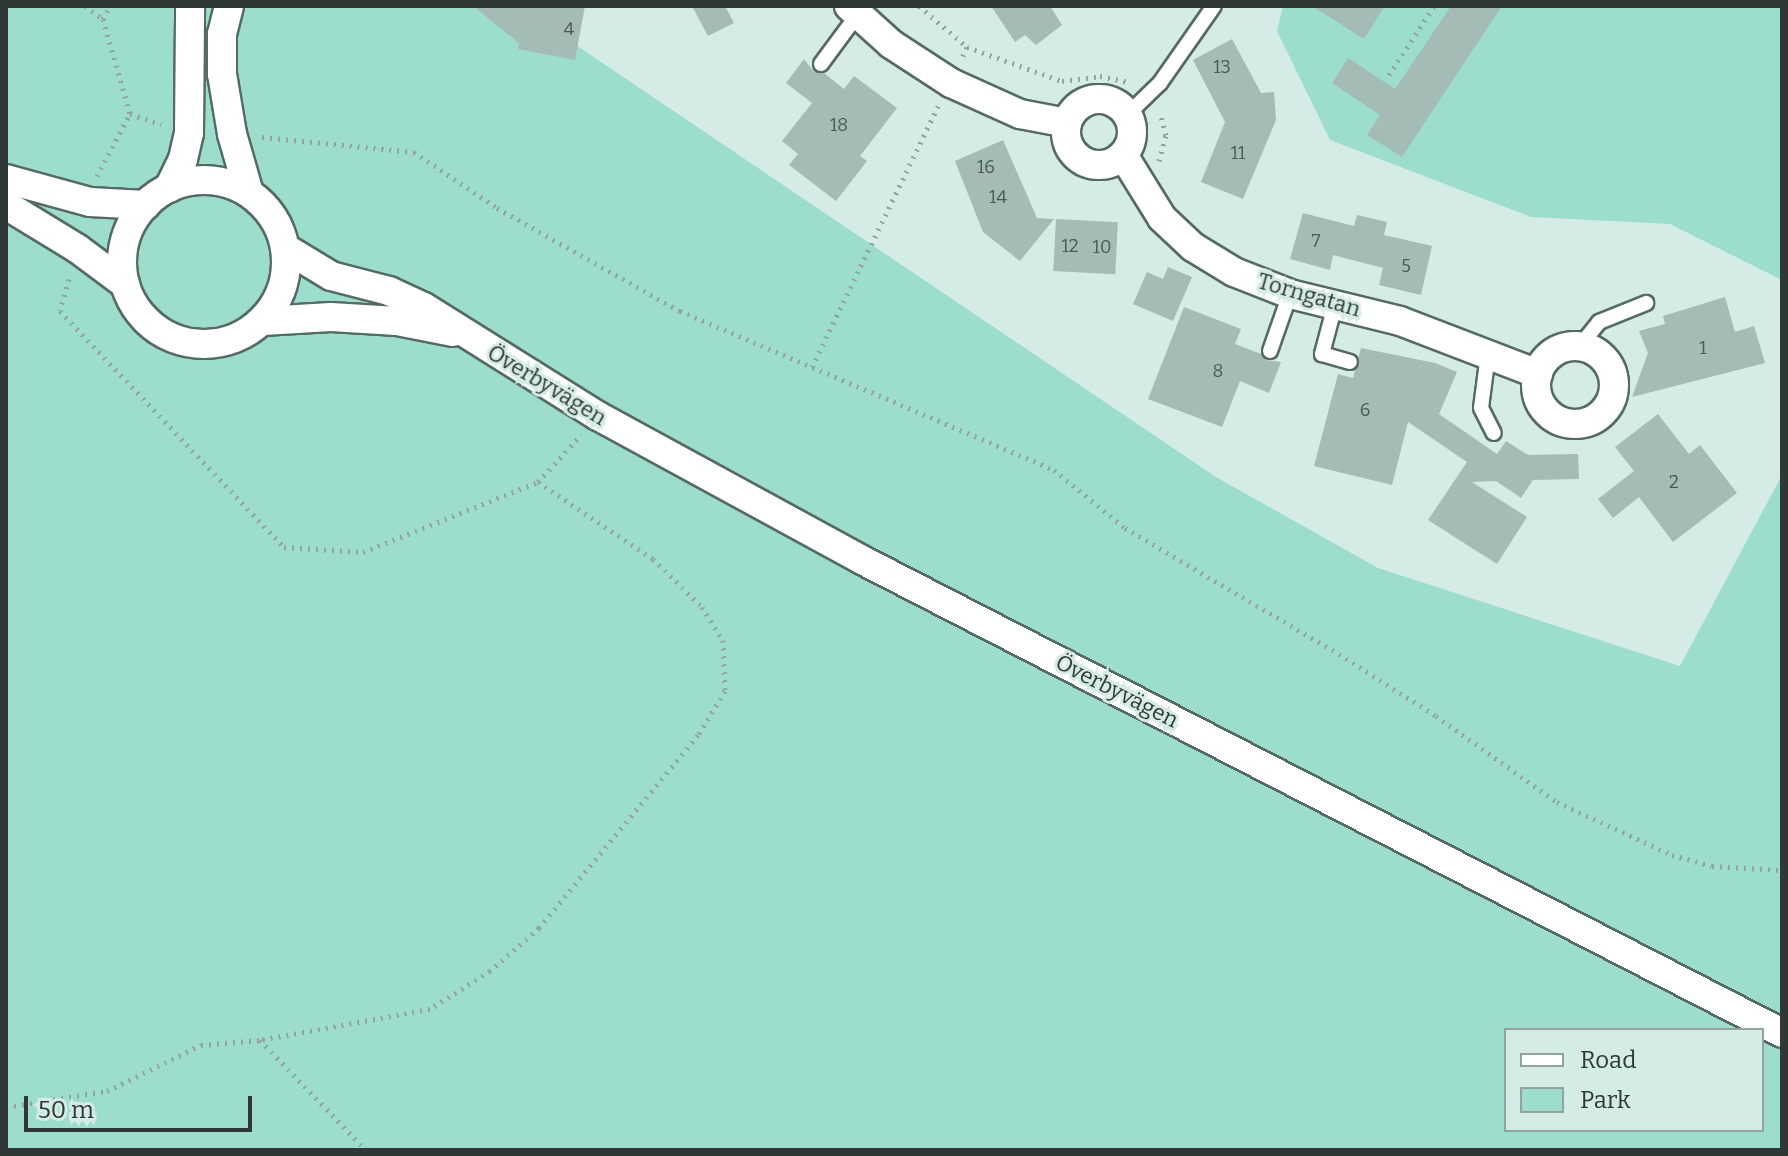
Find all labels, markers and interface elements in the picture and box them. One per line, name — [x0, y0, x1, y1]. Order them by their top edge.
house number: 4 — [564, 18, 574, 40]
house number: 13 — [1213, 56, 1231, 78]
house number: 18 — [830, 114, 848, 136]
house number: 11 — [1231, 142, 1245, 164]
house number: 16 — [977, 156, 995, 178]
house number: 14 — [989, 186, 1007, 208]
house number: 7 — [1311, 230, 1321, 252]
house number: 12 — [1061, 235, 1079, 257]
house number: 10 — [1093, 236, 1111, 258]
house number: 5 — [1401, 255, 1411, 277]
street label: Torngatan — [1255, 268, 1363, 322]
house number: 1 — [1699, 337, 1707, 359]
street label: Överbyvägen — [483, 339, 611, 431]
house number: 8 — [1213, 360, 1223, 382]
house number: 6 — [1360, 399, 1370, 421]
house number: 2 — [1669, 471, 1679, 493]
street label: Överbyvägen — [1051, 649, 1183, 733]
legend — [1504, 1028, 1764, 1132]
text: Road — [1580, 1046, 1636, 1074]
scale bar — [28, 1080, 256, 1130]
text: Park — [1580, 1086, 1631, 1114]
text: 50 m — [38, 1096, 94, 1124]

